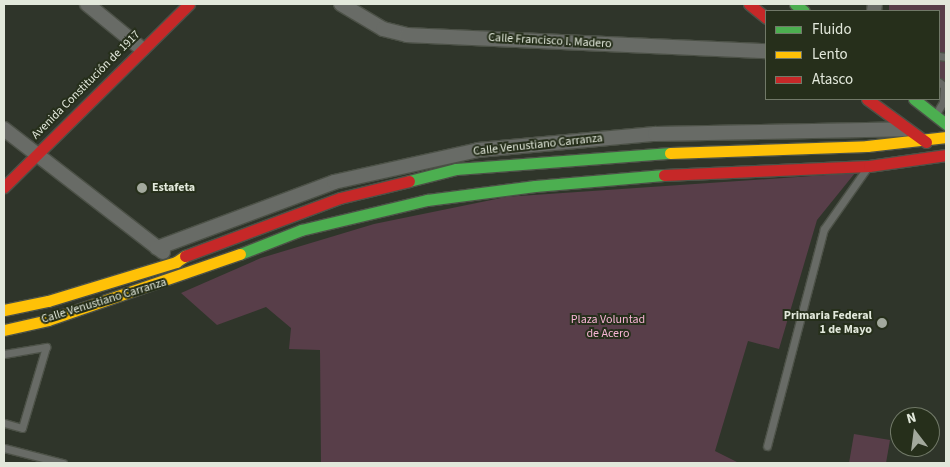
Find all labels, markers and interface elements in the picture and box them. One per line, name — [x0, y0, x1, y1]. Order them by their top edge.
legend — [765, 10, 940, 100]
text: Fluido — [812, 19, 852, 40]
street label: Avenida Constitución de 1917 — [29, 28, 143, 142]
street label: Calle Francisco I. Madero — [488, 31, 612, 51]
text: Lento — [812, 44, 848, 65]
text: Atasco — [812, 69, 853, 90]
street label: Calle Venustiano Carranza — [473, 131, 603, 159]
place label: Estafeta — [152, 181, 195, 195]
marker: Estafeta — [136, 182, 148, 194]
street label: Calle Venustiano Carranza — [40, 275, 168, 327]
place label: Primaria Federal 1 de Mayo — [784, 309, 872, 337]
park label: Plaza Voluntad de Acero — [571, 313, 645, 341]
marker: Primaria Federal 1 de Mayo — [876, 317, 888, 329]
north arrow — [890, 407, 940, 457]
text: N — [904, 408, 918, 429]

